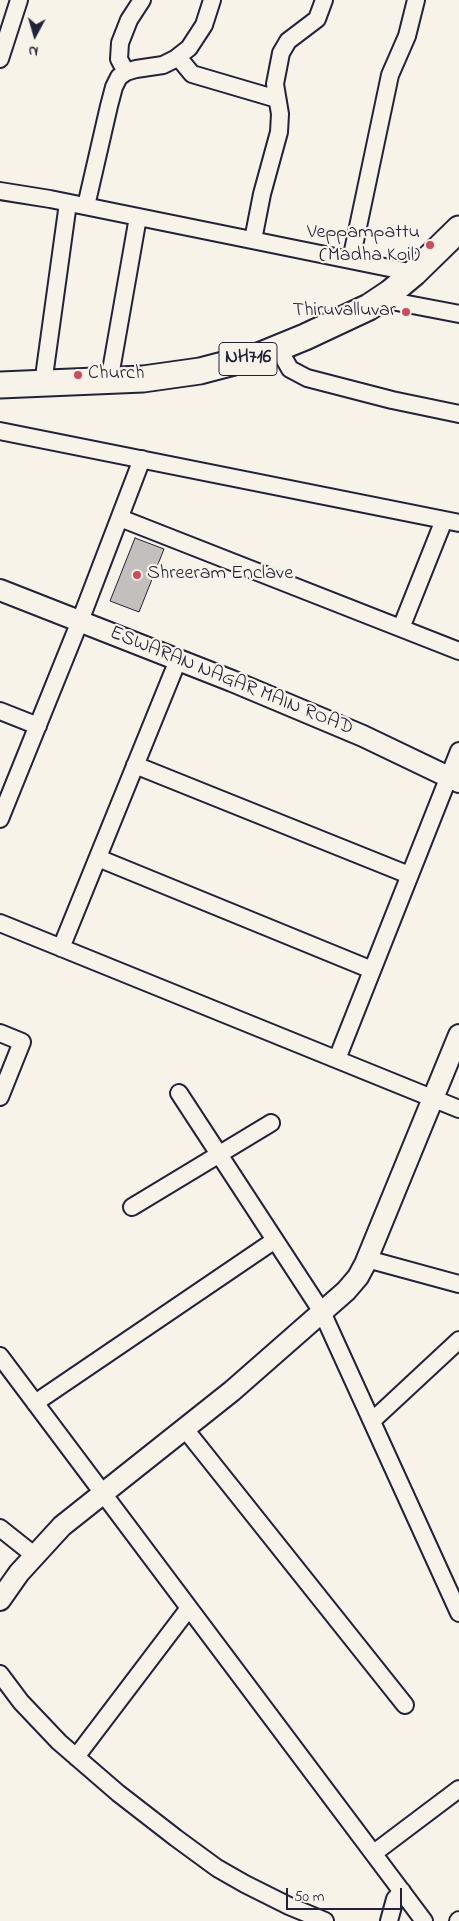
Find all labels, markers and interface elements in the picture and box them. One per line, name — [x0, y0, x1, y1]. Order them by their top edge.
north arrow — [10, 10, 60, 60]
text: N — [28, 39, 39, 61]
place label: Veppampattu (Madha Koil) — [307, 222, 420, 269]
marker: Veppampattu (Madha Koil) — [424, 239, 436, 251]
place label: Thiruvalluvar — [293, 300, 396, 324]
marker: Thiruvalluvar — [400, 306, 412, 318]
road number: NH716 — [219, 342, 277, 376]
place label: Church — [88, 363, 144, 387]
marker: Church — [72, 369, 84, 381]
place label: Shreeram Enclave — [147, 563, 293, 587]
marker: Shreeram Enclave — [131, 569, 143, 581]
street label: ESWARAN NAGAR MAIN ROAD — [106, 622, 356, 742]
scale bar — [289, 1878, 405, 1910]
text: 50 m — [294, 1886, 324, 1908]

